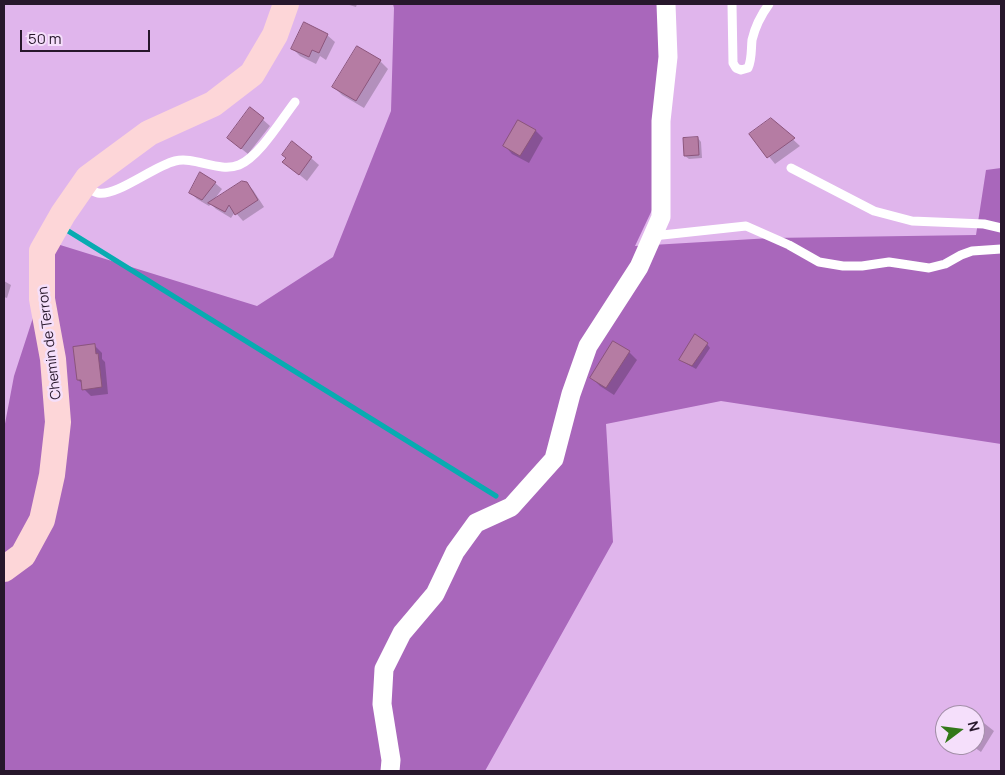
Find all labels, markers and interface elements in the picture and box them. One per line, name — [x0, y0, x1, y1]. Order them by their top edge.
scale bar — [22, 20, 152, 52]
text: 50 m — [28, 28, 62, 49]
street label: Chemin de Terron — [35, 285, 65, 401]
north arrow — [935, 705, 985, 755]
text: N — [964, 719, 984, 734]

